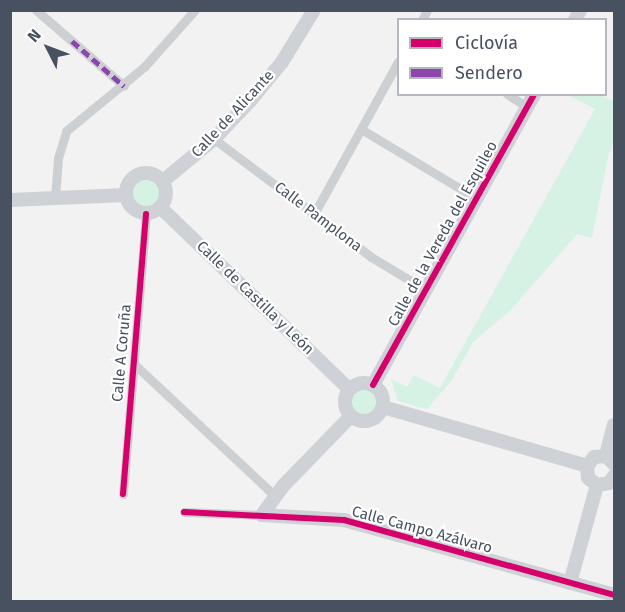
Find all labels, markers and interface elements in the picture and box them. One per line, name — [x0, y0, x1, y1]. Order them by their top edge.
north arrow — [18, 18, 78, 78]
legend — [397, 18, 607, 96]
text: N — [24, 25, 45, 46]
text: Ciclovía — [455, 32, 518, 54]
text: Sendero — [455, 62, 523, 84]
street label: Calle de Alicante — [188, 67, 278, 161]
street label: Calle de la Vereda del Esquileo — [384, 138, 502, 330]
street label: Calle Pamplona — [271, 178, 365, 256]
street label: Calle de Castilla y León — [193, 237, 317, 359]
street label: Calle A Coruña — [109, 303, 135, 403]
street label: Calle Campo Azálvaro — [350, 503, 494, 557]

